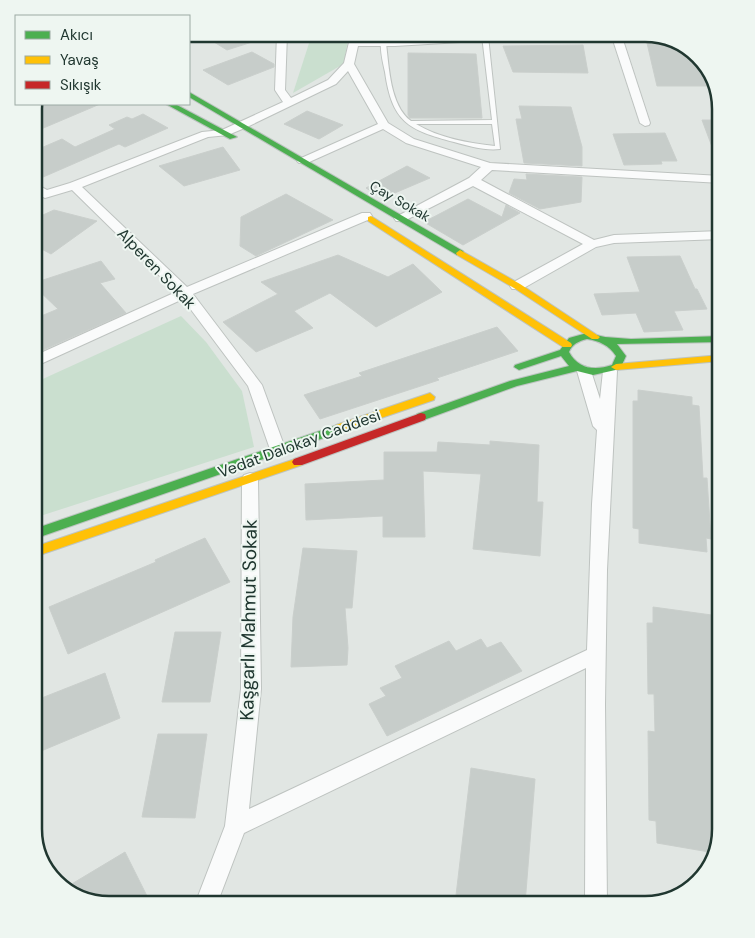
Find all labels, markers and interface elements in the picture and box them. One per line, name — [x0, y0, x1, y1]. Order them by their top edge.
legend — [15, 15, 190, 105]
text: Akıcı — [60, 25, 93, 45]
text: Yavaş — [60, 50, 99, 70]
text: Sıkışık — [60, 75, 102, 95]
street label: Çay Sokak — [366, 176, 434, 226]
street label: Alperen Sokak — [113, 223, 201, 313]
street label: Vedat Dalokay Caddesi — [215, 404, 383, 483]
street label: Kaşgarlı Mahmut Sokak — [234, 519, 263, 721]

